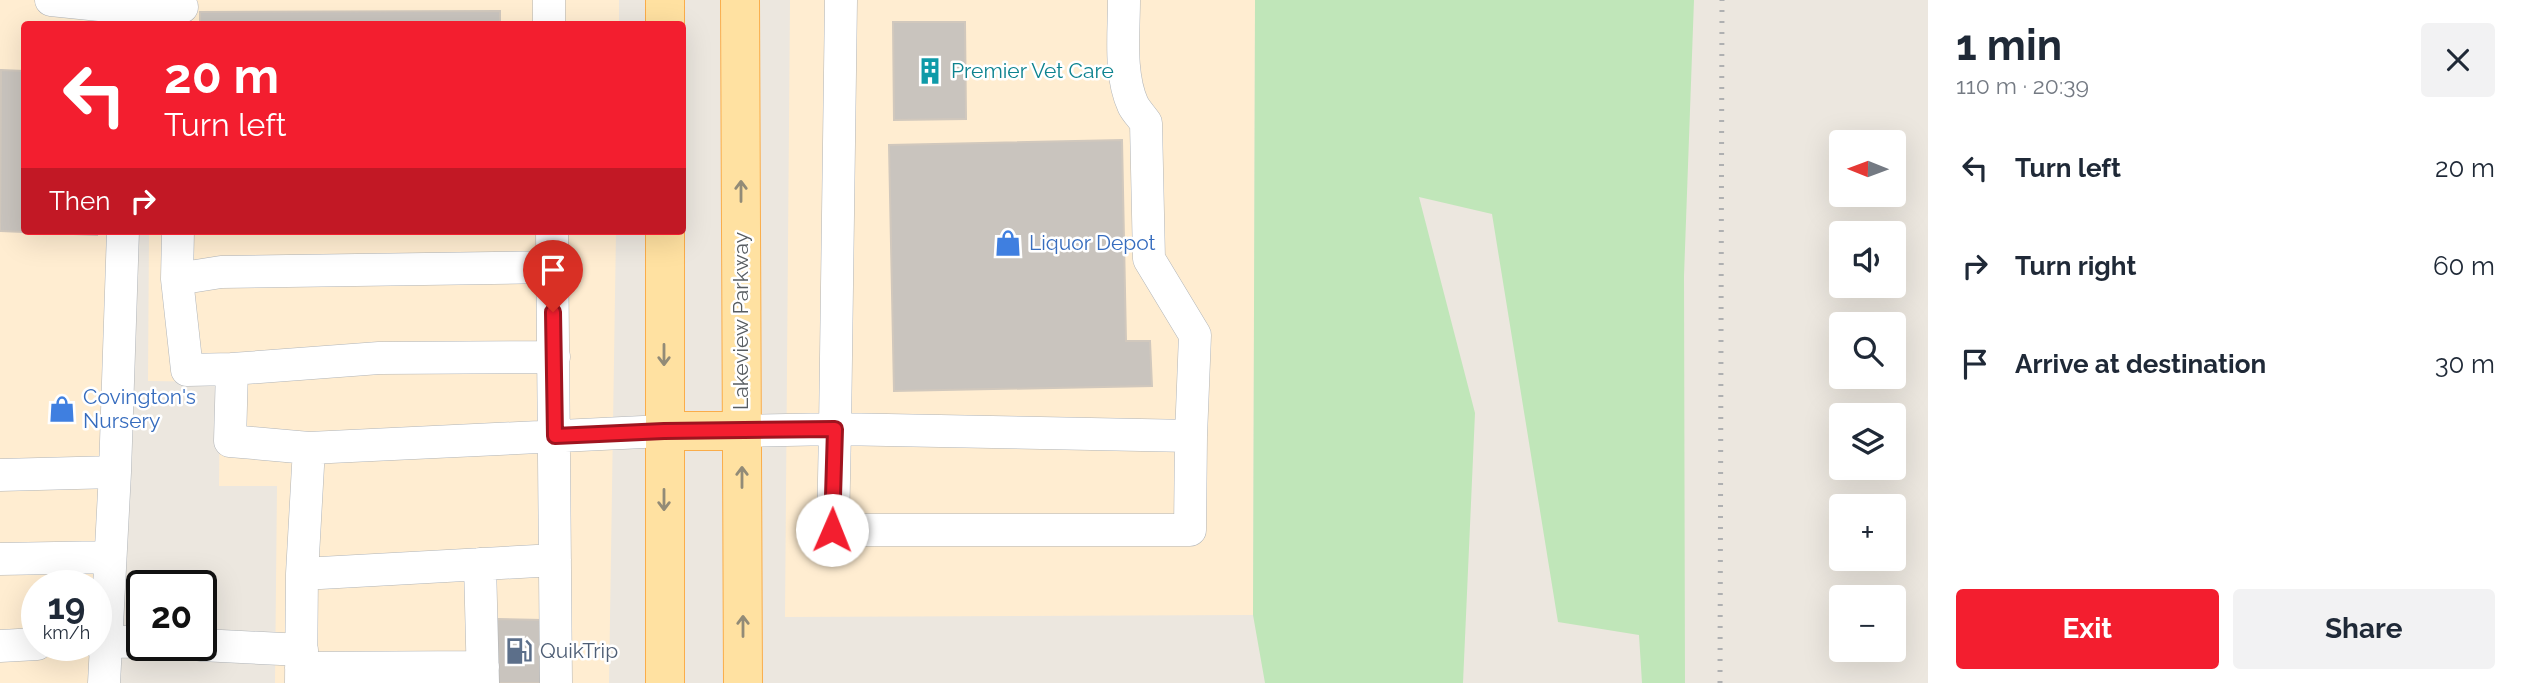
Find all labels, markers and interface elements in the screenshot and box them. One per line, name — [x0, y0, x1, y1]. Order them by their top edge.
text: 1 min — [1956, 21, 2062, 70]
button: close — [2421, 23, 2495, 97]
text: 20 m — [164, 47, 279, 104]
icon: left — [49, 49, 140, 140]
building icon: Premier Vet Care — [915, 56, 945, 86]
place label: Premier Vet Care — [951, 58, 1114, 83]
text: 110 m · 20:39 — [1956, 72, 2089, 99]
text: Turn left — [164, 106, 286, 143]
north arrow — [1829, 130, 1906, 206]
map controls — [1829, 130, 1906, 662]
icon: left — [1956, 149, 1994, 187]
text: Turn left — [2015, 153, 2121, 183]
text: 20 m — [2435, 153, 2495, 183]
one-way arrow — [734, 180, 748, 203]
icon: right — [124, 182, 162, 220]
text: Then — [49, 186, 110, 216]
button: sound — [1829, 221, 1906, 298]
shop icon: Liquor Depot — [993, 228, 1023, 258]
place label: Liquor Depot — [1029, 230, 1156, 255]
street label: Lakeview Parkway — [728, 232, 753, 410]
pin — [523, 240, 583, 312]
icon: right — [1956, 247, 1994, 285]
icon: arrive — [534, 251, 572, 289]
text: Turn right — [2015, 251, 2136, 281]
text: 60 m — [2433, 251, 2495, 281]
button: search — [1829, 312, 1906, 389]
one-way arrow — [657, 344, 671, 367]
icon: arrive — [1956, 345, 1994, 383]
text: Arrive at destination — [2015, 349, 2266, 379]
text: 30 m — [2435, 349, 2495, 379]
place label: Covington's Nursery — [83, 384, 196, 433]
shop icon: Covington's Nursery — [47, 394, 77, 424]
button: layers — [1829, 403, 1906, 480]
one-way arrow — [735, 465, 749, 488]
one-way arrow — [657, 488, 671, 511]
position arrow — [795, 493, 869, 567]
button: + — [1829, 494, 1906, 571]
speed limit sign: 20 — [126, 570, 217, 661]
button: − — [1829, 585, 1906, 662]
text: 19 — [48, 586, 85, 627]
button: Exit — [1956, 589, 2219, 669]
button: Share — [2233, 589, 2495, 669]
one-way arrow — [736, 615, 750, 638]
text: km/h — [43, 622, 90, 643]
fuel station icon: QuikTrip — [504, 636, 534, 666]
place label: QuikTrip — [540, 638, 618, 663]

